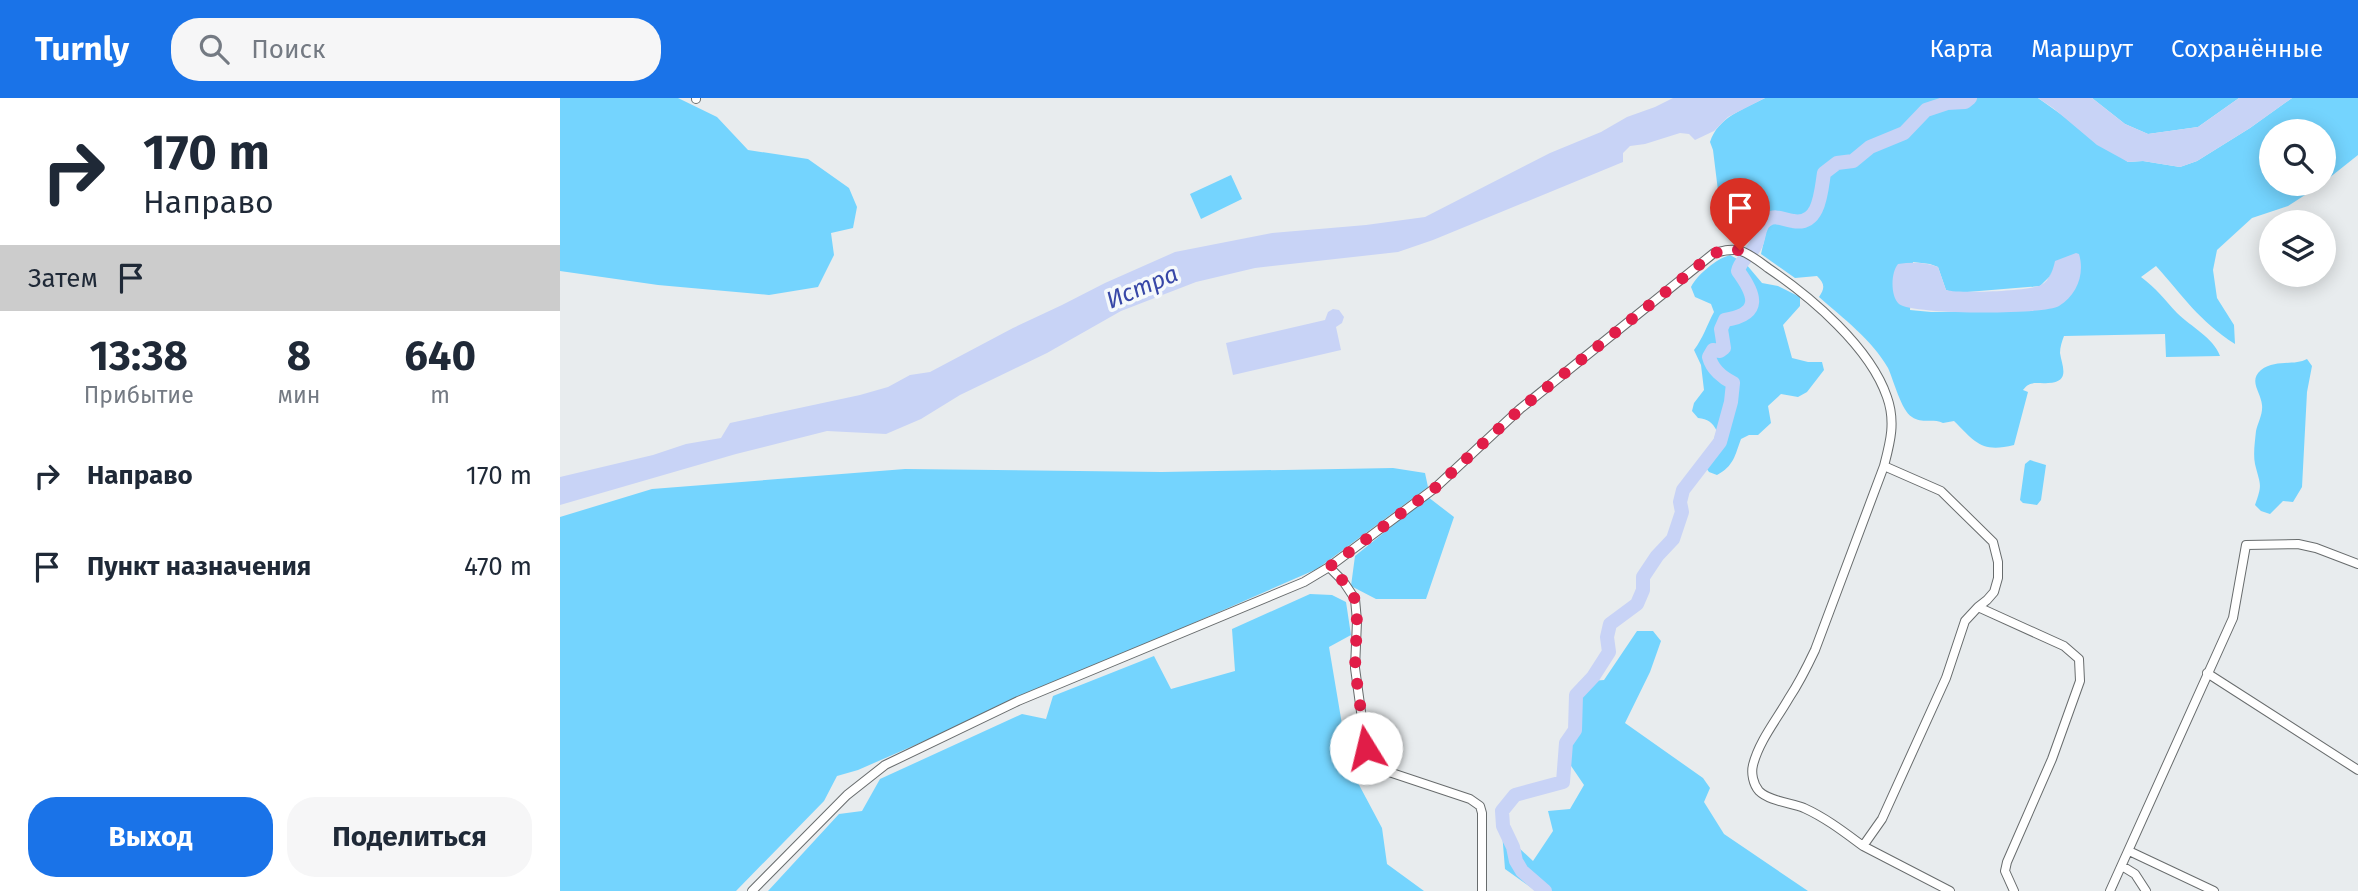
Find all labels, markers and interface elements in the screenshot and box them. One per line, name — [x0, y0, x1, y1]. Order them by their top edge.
search box — [171, 18, 661, 81]
text: Turnly — [35, 29, 129, 69]
icon: search — [195, 30, 233, 68]
text: Поиск — [251, 34, 325, 65]
text: Карта — [1930, 35, 1993, 63]
text: Маршрут — [2031, 35, 2133, 63]
text: Сохранённые — [2171, 35, 2323, 63]
map controls — [2259, 119, 2336, 287]
button: search — [2259, 119, 2336, 196]
text: 170 m — [143, 123, 270, 182]
icon: right — [28, 126, 119, 217]
pin — [1710, 178, 1770, 250]
text: Направо — [143, 183, 274, 221]
icon: arrive — [1721, 189, 1759, 227]
button: layers — [2259, 210, 2336, 287]
icon: arrive — [112, 259, 150, 297]
water label: Истра — [1102, 259, 1182, 315]
text: Затем — [28, 263, 98, 294]
text: 13:38 — [90, 331, 188, 381]
text: 8 — [287, 331, 311, 381]
text: 640 — [404, 331, 476, 381]
text: Прибытие — [84, 381, 194, 409]
text: мин — [278, 381, 320, 409]
text: m — [430, 381, 450, 409]
icon: right — [28, 457, 66, 495]
text: Направо — [87, 460, 193, 491]
text: 170 m — [466, 460, 532, 491]
icon: arrive — [28, 548, 66, 586]
text: Пункт назначения — [87, 551, 311, 582]
text: 470 m — [464, 551, 532, 582]
position arrow — [1329, 711, 1403, 785]
button: Выход — [28, 797, 273, 877]
button: Поделиться — [287, 797, 532, 877]

